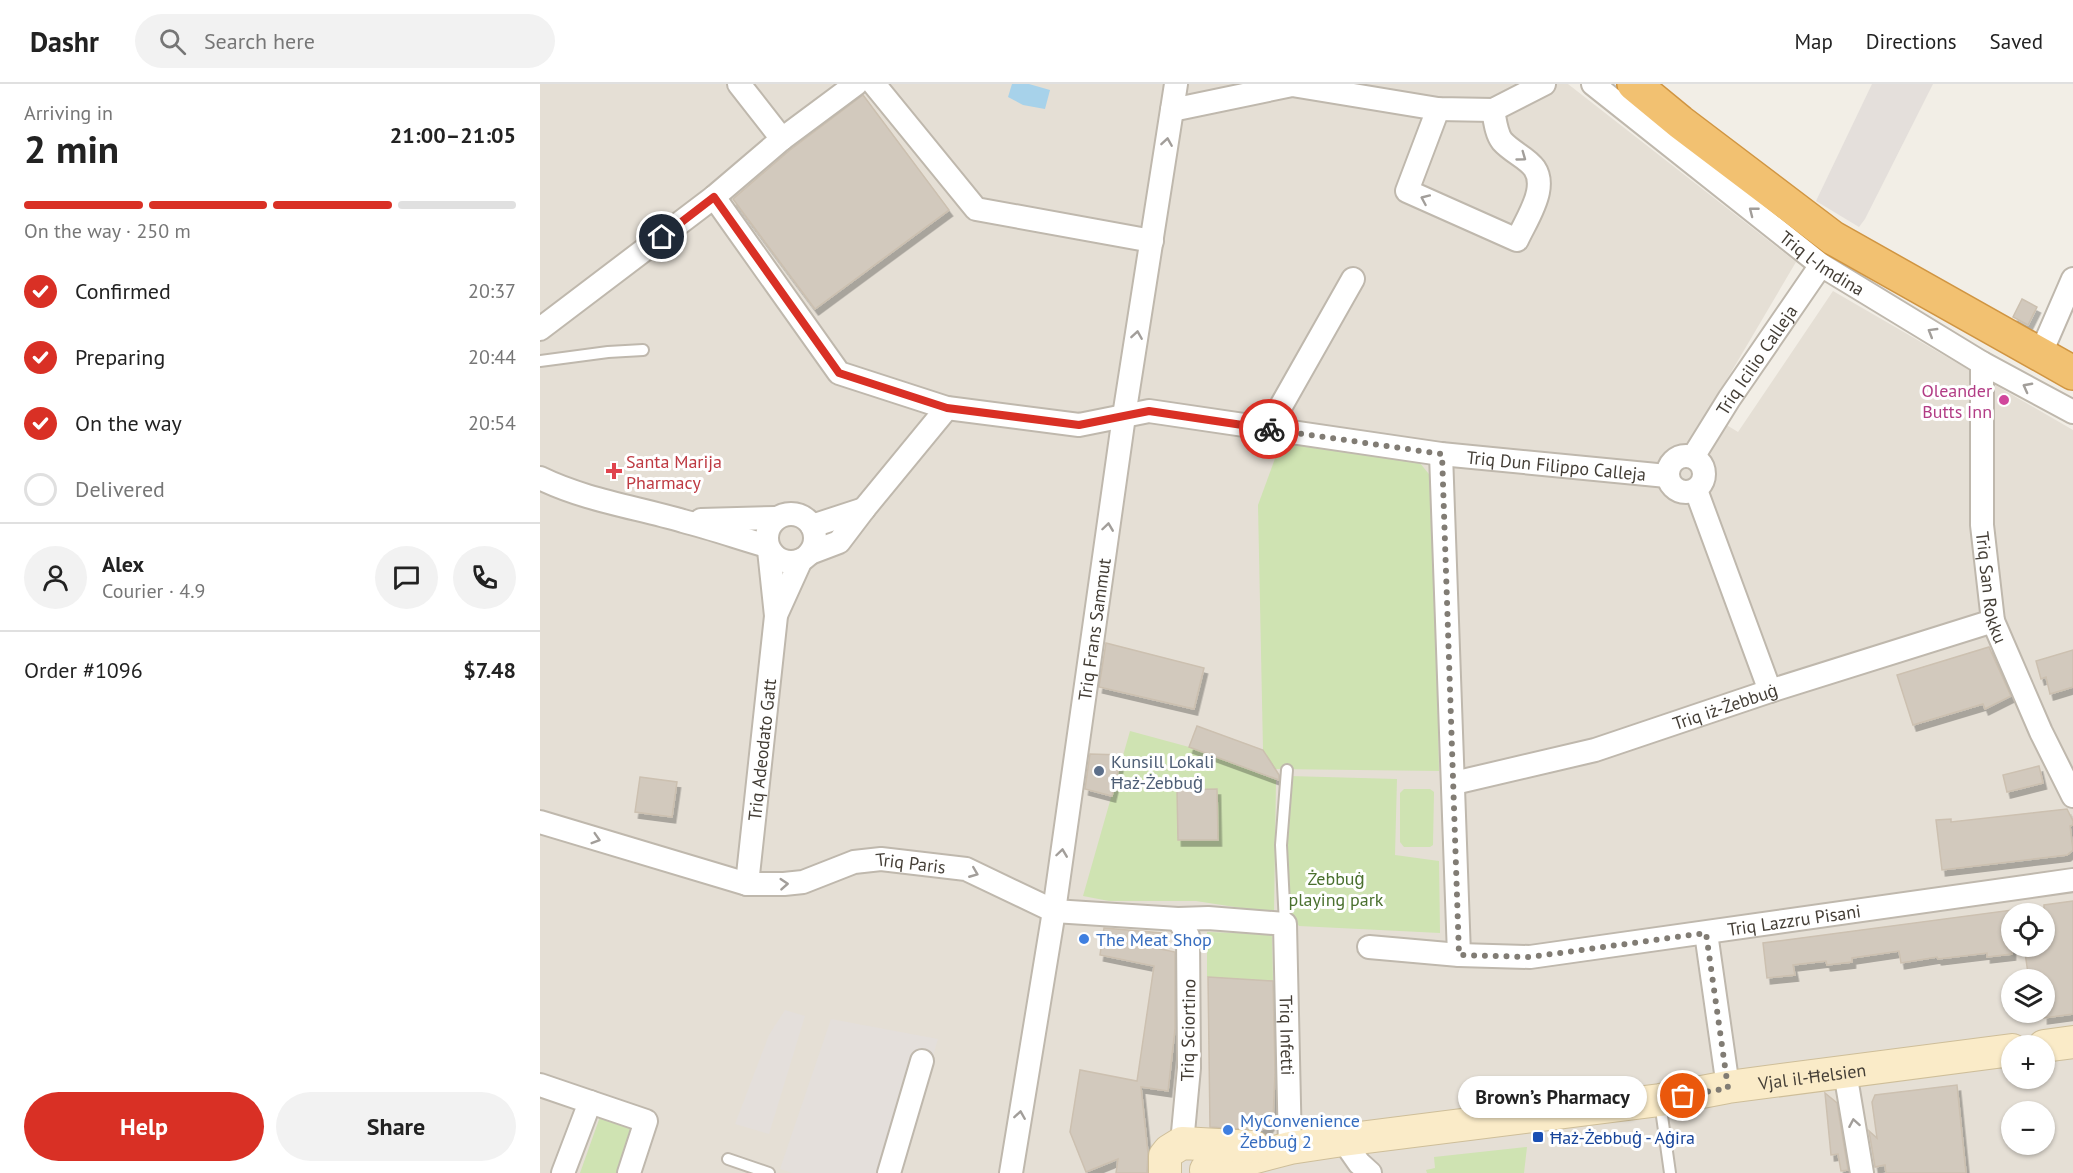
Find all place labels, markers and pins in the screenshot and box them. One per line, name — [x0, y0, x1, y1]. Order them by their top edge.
pin — [636, 211, 687, 262]
place label: Oleander Butts Inn — [1922, 379, 1992, 423]
marker: Oleander Butts Inn — [1997, 393, 2011, 407]
place label: Santa Marija Pharmacy — [626, 450, 722, 494]
marker: Santa Marija Pharmacy — [607, 464, 621, 478]
place label: Kunsill Lokali Ħaż-Żebbuġ — [1111, 750, 1214, 794]
marker: Kunsill Lokali Ħaż-Żebbuġ — [1092, 764, 1106, 778]
place label: The Meat Shop — [1096, 928, 1212, 951]
marker: The Meat Shop — [1077, 932, 1091, 946]
pin — [1657, 1070, 1708, 1121]
callout: Brown’s Pharmacy — [1458, 1075, 1647, 1117]
place label: MyConvenience Żebbuġ 2 — [1240, 1109, 1360, 1153]
marker: MyConvenience Żebbuġ 2 — [1221, 1123, 1235, 1137]
place label: Ħaż-Żebbuġ - Aġira — [1550, 1126, 1695, 1149]
marker: Ħaż-Żebbuġ - Aġira — [1531, 1130, 1545, 1144]

